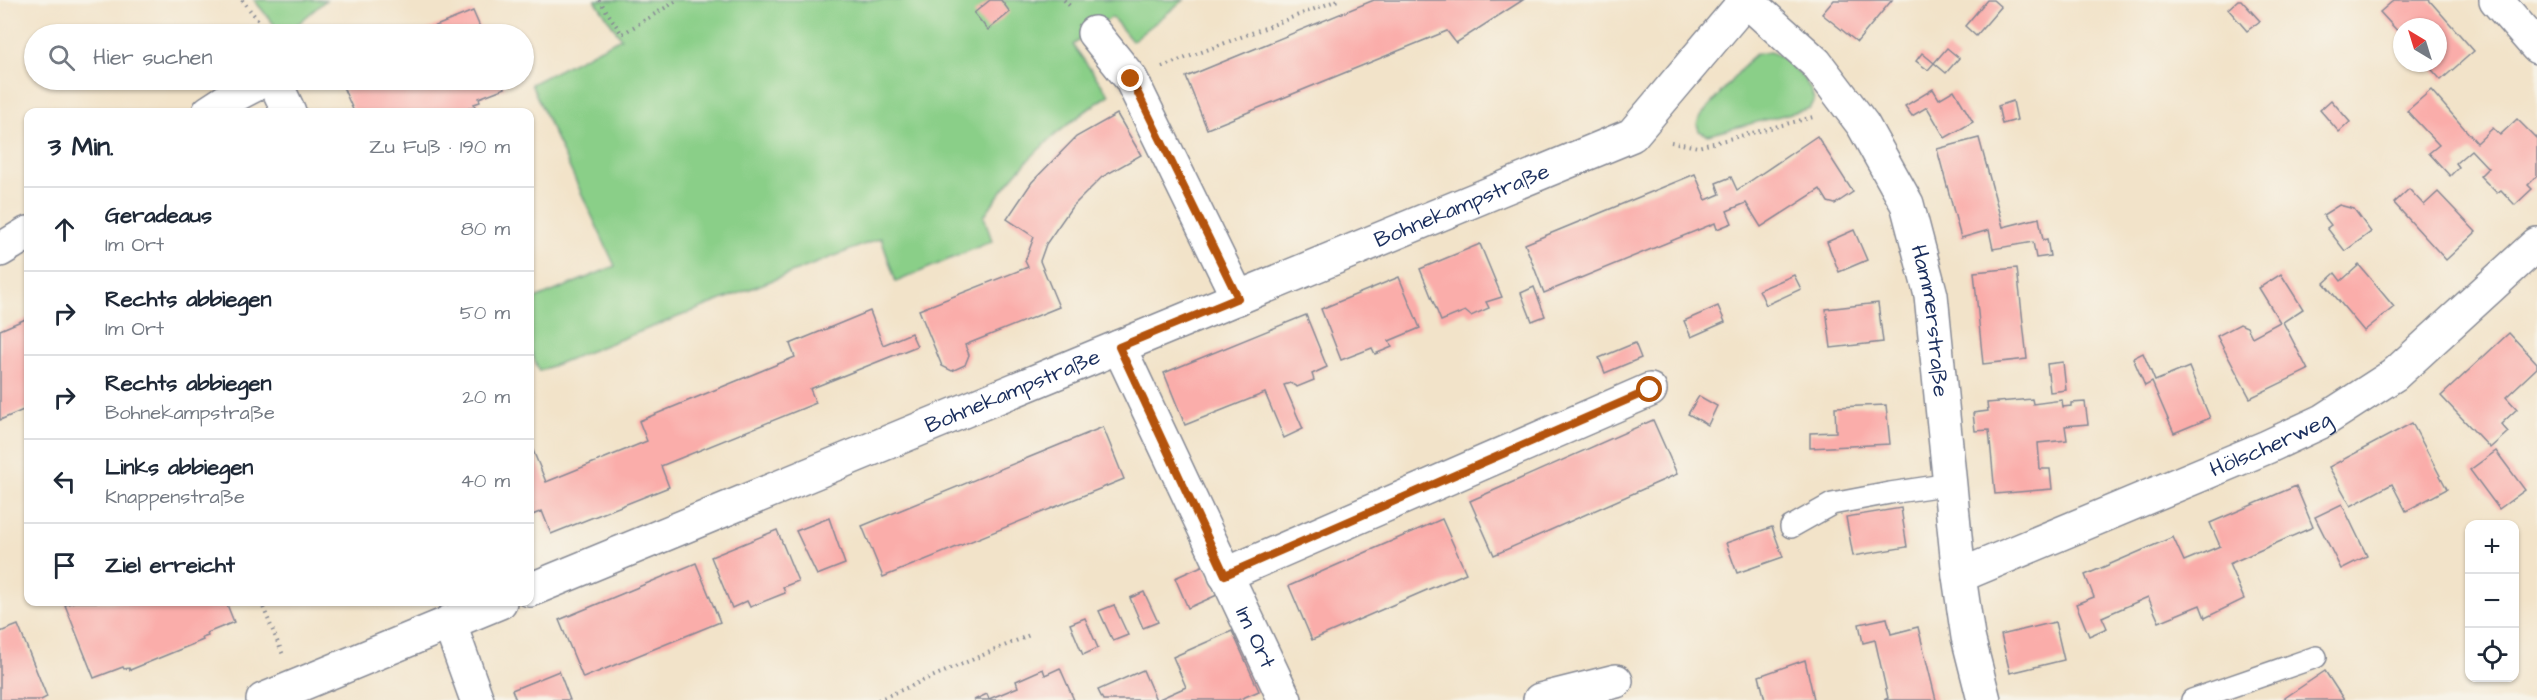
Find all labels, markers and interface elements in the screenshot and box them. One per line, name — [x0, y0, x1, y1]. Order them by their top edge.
north arrow — [2393, 18, 2447, 72]
search box — [24, 24, 534, 90]
icon: search — [45, 41, 78, 74]
text: Hier suchen — [93, 42, 212, 73]
route end — [1117, 65, 1143, 91]
text: 3 Min. — [48, 129, 114, 165]
text: Zu Fuß · 190 m — [369, 133, 510, 161]
street label: Bohnekampstraße — [1369, 155, 1554, 255]
text: Geradeaus — [105, 200, 212, 231]
icon: ahead — [48, 213, 81, 246]
text: 80 m — [461, 215, 510, 243]
text: Im Ort — [105, 231, 164, 259]
street label: Hammerstraße — [1903, 241, 1957, 398]
text: Rechts abbiegen — [105, 284, 272, 315]
icon: right — [48, 297, 81, 330]
text: 50 m — [460, 299, 510, 327]
text: Im Ort — [105, 315, 164, 343]
street label: Bohnekampstraße — [920, 341, 1105, 441]
text: Rechts abbiegen — [105, 368, 272, 399]
route start — [1636, 376, 1662, 402]
icon: right — [48, 381, 81, 414]
text: 20 m — [462, 383, 510, 411]
text: Bohnekampstraße — [105, 399, 275, 427]
street label: Hölscherweg — [2205, 404, 2338, 485]
text: Links abbiegen — [105, 452, 253, 483]
icon: left — [48, 465, 81, 498]
text: 40 m — [460, 467, 510, 495]
text: Knappenstraße — [105, 483, 245, 511]
map controls — [2465, 520, 2519, 682]
button: + — [2465, 520, 2519, 574]
icon: arrive — [48, 549, 81, 582]
text: Ziel erreicht — [105, 550, 235, 581]
button: − — [2465, 574, 2519, 628]
street label: Im Ort — [1228, 601, 1284, 674]
button: locate — [2465, 628, 2519, 682]

